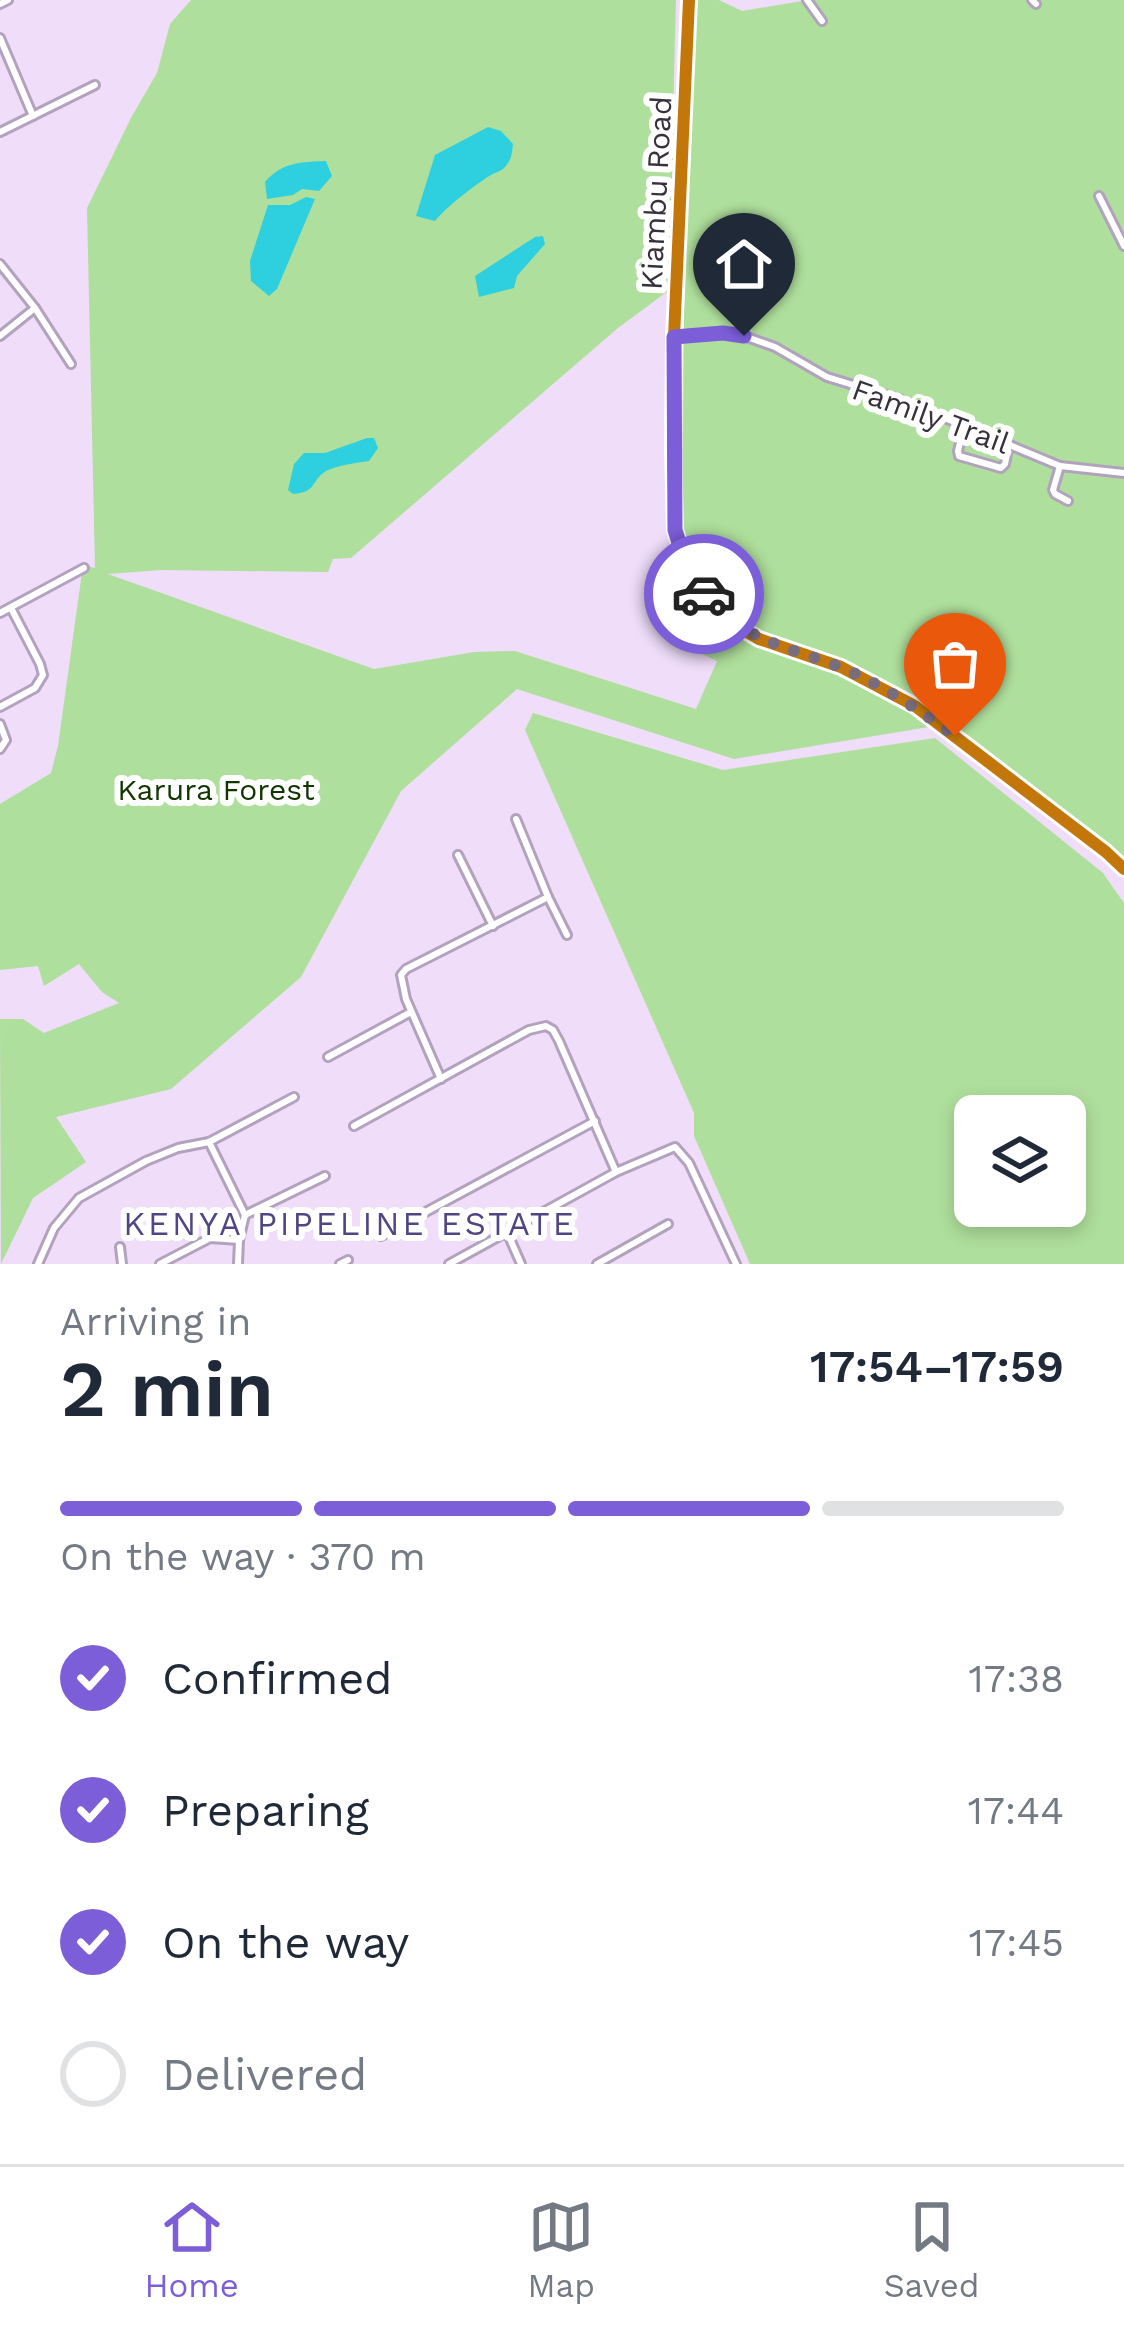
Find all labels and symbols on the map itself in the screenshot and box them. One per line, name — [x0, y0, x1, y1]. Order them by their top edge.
street label: Kiambu Road — [633, 95, 679, 291]
pin — [693, 213, 795, 336]
street label: Family Trail — [848, 371, 1014, 461]
courier — [644, 534, 764, 654]
pin — [904, 613, 1006, 736]
park label: Karura Forest — [117, 772, 315, 807]
district label: KENYA PIPELINE ESTATE — [123, 1204, 577, 1243]

